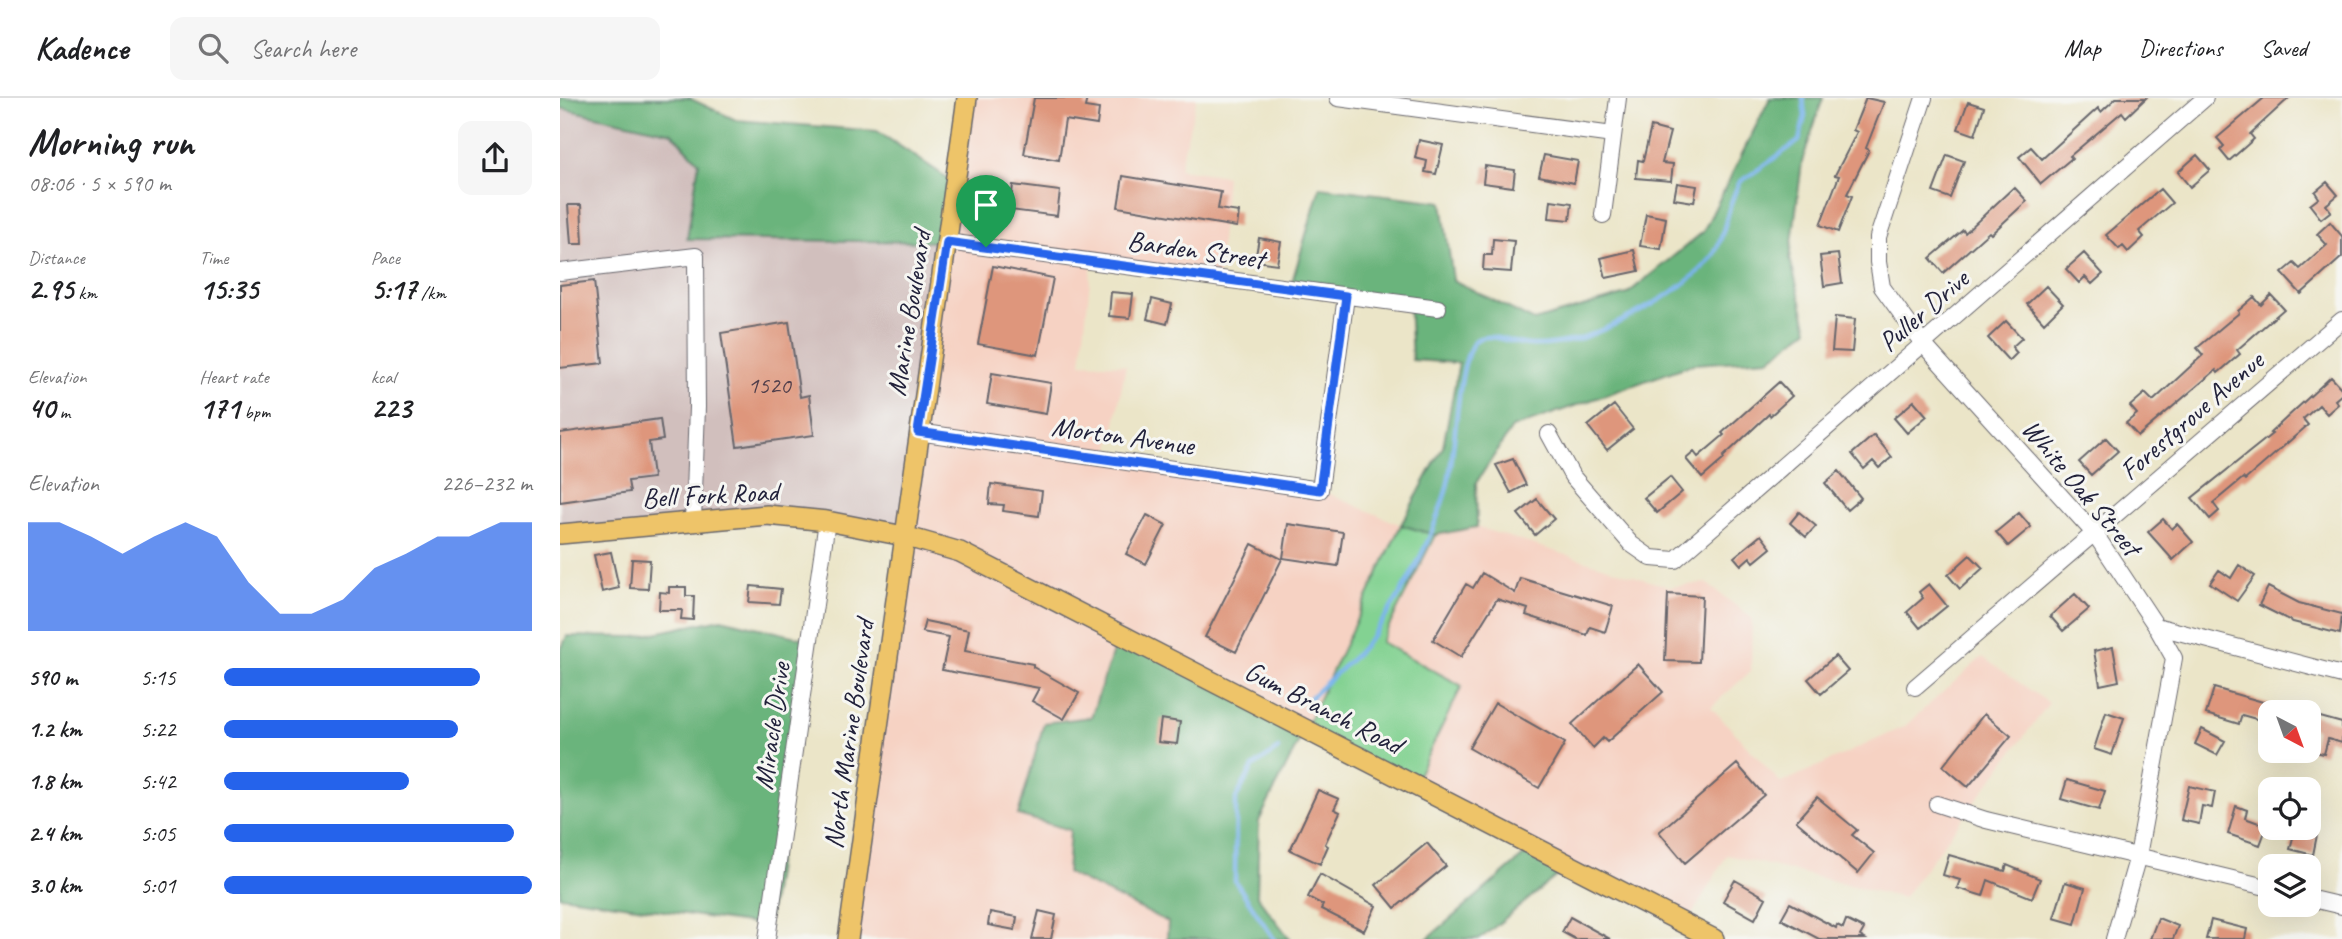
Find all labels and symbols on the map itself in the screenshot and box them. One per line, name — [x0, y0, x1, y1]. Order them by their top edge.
pin — [956, 175, 1016, 247]
street label: Barden Street — [1125, 223, 1270, 277]
street label: Marine Boulevard — [878, 224, 939, 398]
street label: Puller Drive — [1871, 260, 1977, 359]
street label: Forestgrove Avenue — [2112, 342, 2272, 487]
house number: 1520 — [747, 370, 793, 400]
street label: Morton Avenue — [1050, 408, 1198, 463]
street label: White Oak Street — [2014, 412, 2151, 566]
street label: Bell Fork Road — [641, 473, 783, 516]
street label: North Marine Boulevard — [815, 613, 882, 851]
street label: Gum Branch Road — [1239, 653, 1412, 764]
street label: Miracle Drive — [745, 659, 798, 792]
north arrow — [2258, 700, 2320, 763]

